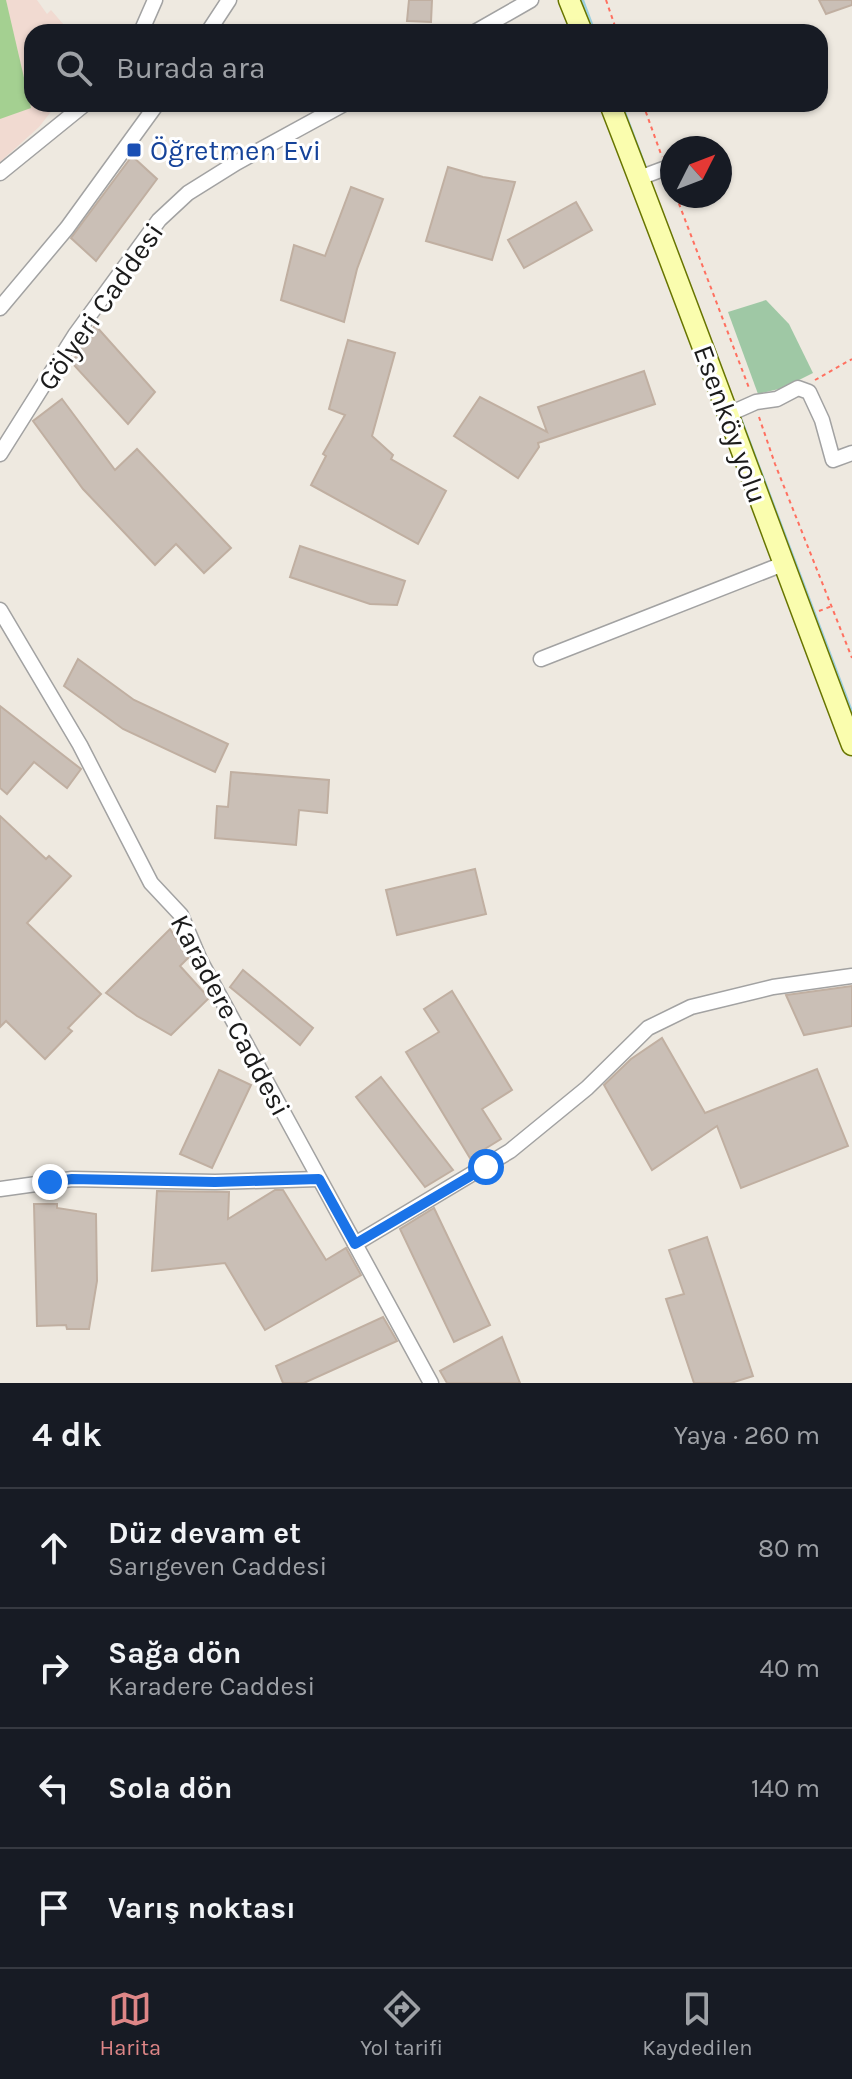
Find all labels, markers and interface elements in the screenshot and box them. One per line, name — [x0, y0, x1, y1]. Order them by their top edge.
search box — [24, 24, 828, 112]
icon: search — [52, 46, 96, 90]
text: Burada ara — [116, 50, 265, 86]
place label: Öğretmen Evi — [150, 134, 321, 167]
north arrow — [660, 136, 732, 208]
marker: Öğretmen Evi — [125, 141, 143, 159]
street label: Gölyeri Caddesi — [30, 216, 170, 396]
street label: Esenköy yolu — [687, 341, 774, 508]
street label: Karadere Caddesi — [164, 909, 298, 1122]
route start — [468, 1149, 504, 1185]
route end — [32, 1164, 68, 1200]
text: 4 dk — [32, 1415, 102, 1455]
text: Yaya · 260 m — [674, 1420, 820, 1451]
text: Düz devam et — [108, 1515, 301, 1551]
icon: ahead — [32, 1526, 76, 1570]
text: 80 m — [758, 1533, 820, 1564]
text: Sarıgeven Caddesi — [108, 1551, 327, 1582]
text: Sağa dön — [108, 1635, 241, 1671]
icon: right — [32, 1646, 76, 1690]
text: 40 m — [760, 1653, 820, 1684]
text: Karadere Caddesi — [108, 1671, 315, 1702]
icon: left — [32, 1766, 76, 1810]
text: Sola dön — [108, 1770, 232, 1806]
text: 140 m — [751, 1773, 820, 1804]
icon: arrive — [32, 1886, 76, 1930]
text: Varış noktası — [108, 1890, 296, 1926]
tab: Harita — [99, 1987, 161, 2061]
tab: Yol tarifi — [360, 1987, 443, 2061]
tab: Kaydedilen — [642, 1987, 753, 2061]

